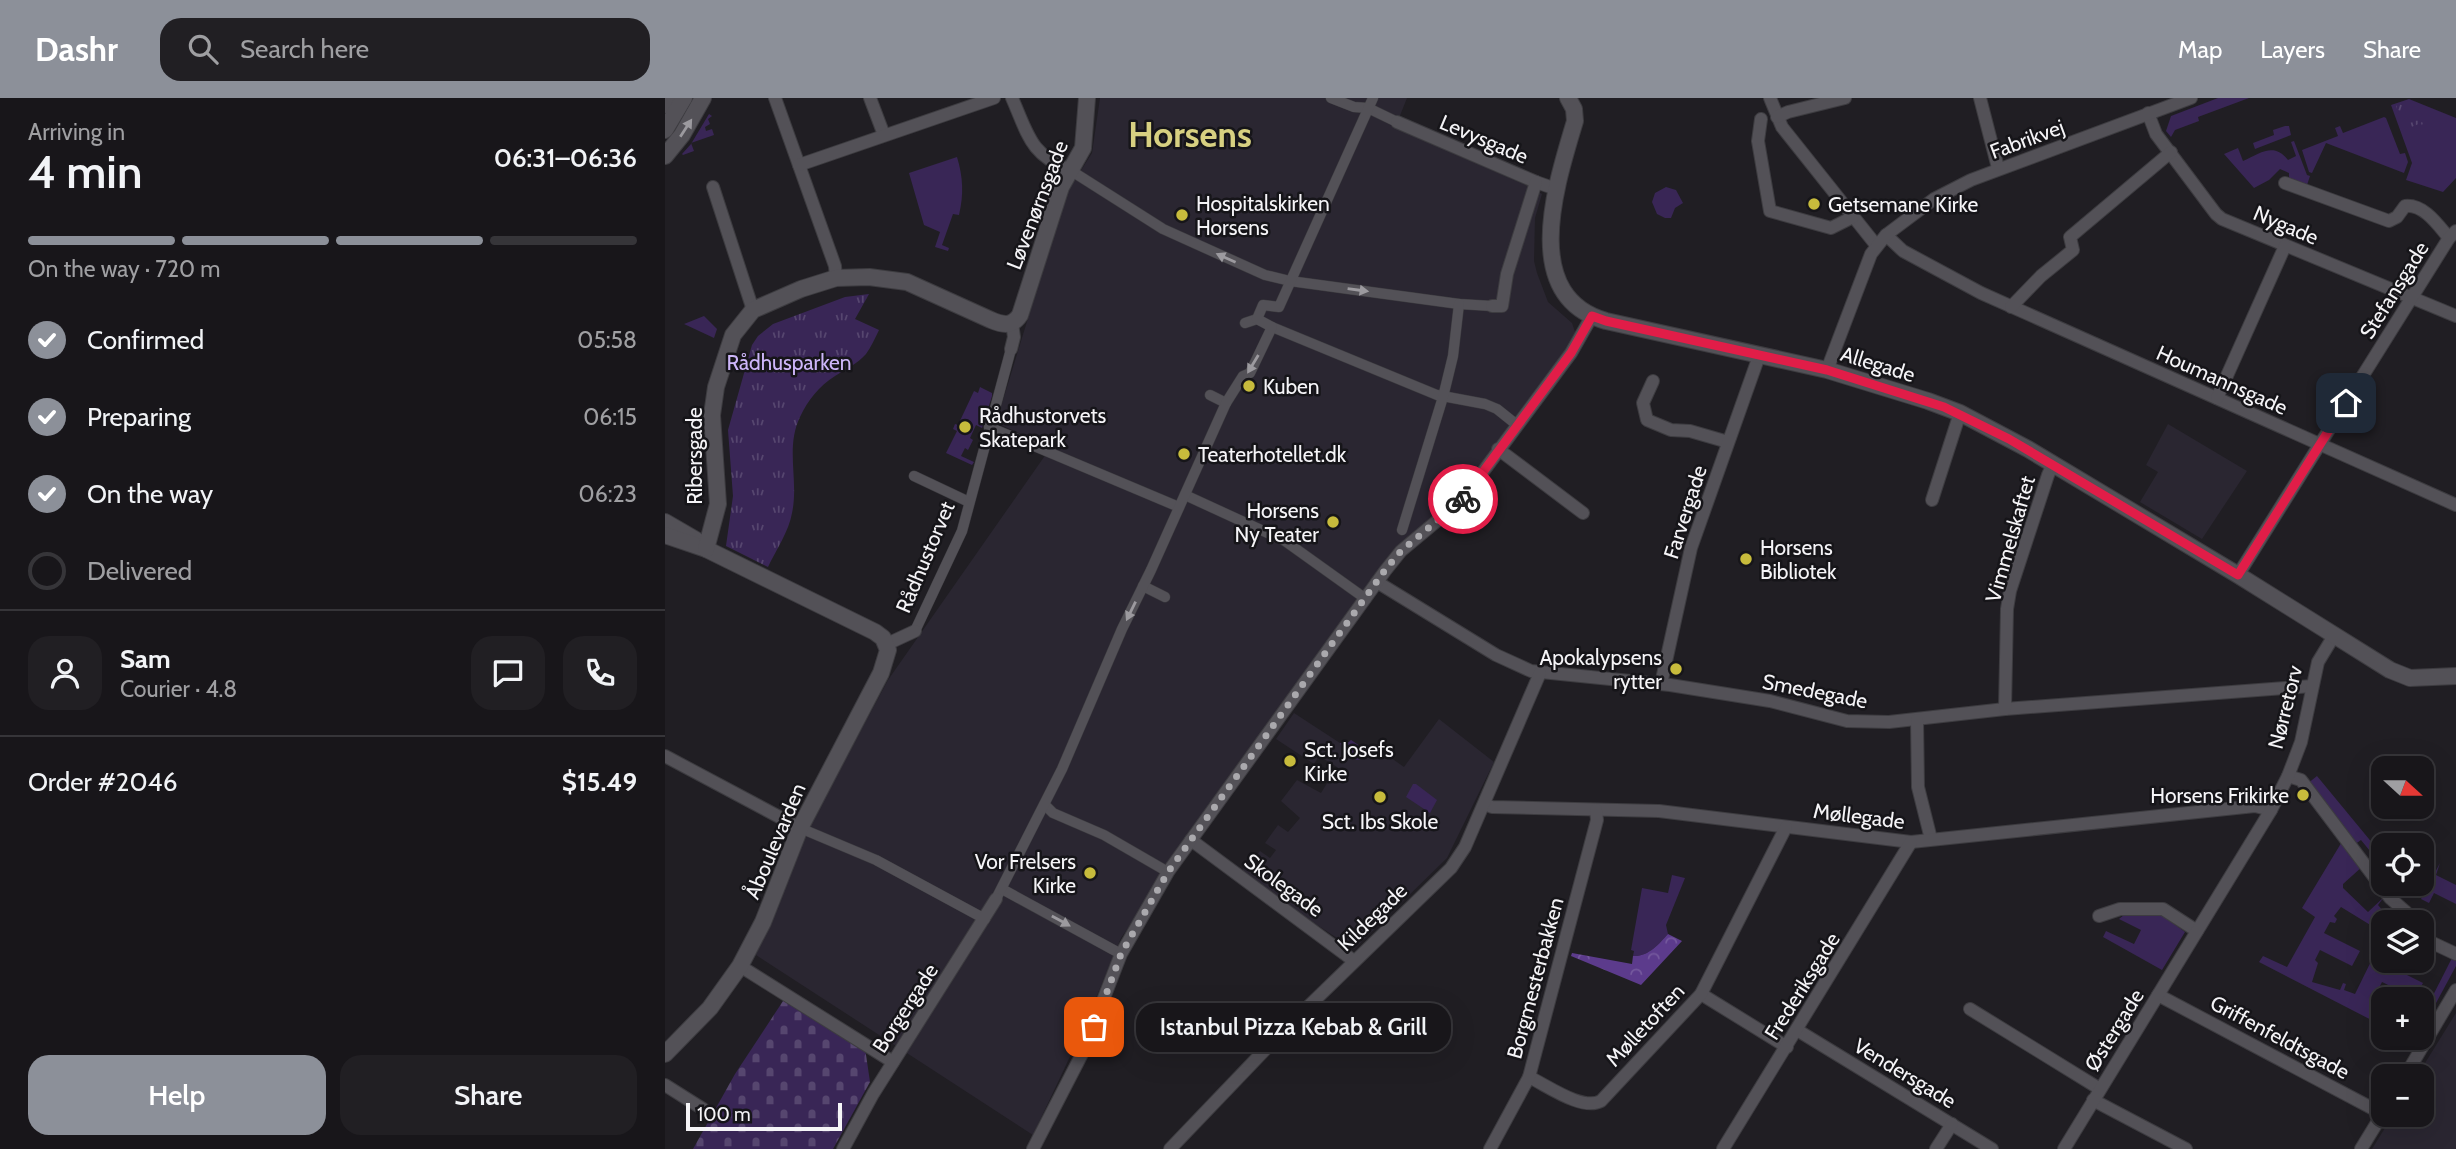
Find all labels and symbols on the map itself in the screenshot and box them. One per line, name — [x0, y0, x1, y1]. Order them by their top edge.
street label: Levysgade — [1436, 109, 1532, 169]
district label: Horsens — [1128, 113, 1252, 156]
street label: Fabrikvej — [1986, 114, 2068, 165]
one-way arrow — [679, 119, 692, 138]
street label: Løvenørnsgade — [1001, 137, 1073, 273]
place label: Hospitalskirken Horsens — [1196, 191, 1330, 240]
place label: Getsemane Kirke — [1828, 192, 1978, 217]
marker: Getsemane Kirke — [1806, 196, 1822, 212]
street label: Nygade — [2250, 200, 2322, 250]
marker: Hospitalskirken Horsens — [1174, 207, 1190, 223]
street label: Stefansgade — [2354, 237, 2434, 343]
one-way arrow — [1216, 252, 1236, 264]
one-way arrow — [1347, 285, 1369, 296]
street label: Houmannsgade — [2153, 340, 2292, 420]
street label: Allegade — [1838, 341, 1918, 387]
park label: Rådhusparken — [726, 350, 852, 375]
one-way arrow — [1247, 355, 1259, 374]
pin — [2316, 373, 2376, 433]
place label: Kuben — [1263, 374, 1320, 399]
marker: Kuben — [1241, 378, 1257, 394]
place label: Rådhustorvets Skatepark — [979, 403, 1107, 452]
street label: Ribersgade — [682, 407, 707, 505]
marker: Rådhustorvets Skatepark — [957, 419, 973, 435]
place label: Teaterhotellet.dk — [1198, 442, 1347, 467]
marker: Teaterhotellet.dk — [1176, 446, 1192, 462]
street label: Farvergade — [1658, 462, 1712, 562]
courier — [1428, 464, 1498, 534]
street label: Vimmelskaftet — [1980, 473, 2040, 605]
street label: Rådhustorvet — [890, 498, 960, 616]
place label: Horsens Ny Teater — [1235, 498, 1319, 547]
marker: Horsens Ny Teater — [1325, 514, 1341, 530]
place label: Horsens Bibliotek — [1760, 535, 1837, 584]
marker: Horsens Bibliotek — [1738, 551, 1754, 567]
one-way arrow — [1125, 601, 1137, 621]
place label: Apokalypsens rytter — [1539, 645, 1662, 694]
marker: Apokalypsens rytter — [1668, 661, 1684, 677]
street label: Nørretorv — [2263, 662, 2308, 751]
street label: Smedegade — [1760, 669, 1870, 713]
place label: Sct. Josefs Kirke — [1304, 737, 1394, 786]
marker: Sct. Josefs Kirke — [1282, 753, 1298, 769]
north arrow — [2371, 756, 2434, 819]
street label: Åboulevarden — [738, 779, 811, 903]
place label: Horsens Frikirke — [2150, 783, 2289, 808]
marker: Horsens Frikirke — [2295, 787, 2311, 803]
marker: Sct. Ibs Skole — [1372, 789, 1388, 805]
street label: Møllegade — [1812, 798, 1906, 834]
place label: Sct. Ibs Skole — [1322, 809, 1438, 834]
street label: Skolegade — [1240, 848, 1328, 922]
place label: Vor Frelsers Kirke — [975, 849, 1076, 898]
marker: Vor Frelsers Kirke — [1082, 865, 1098, 881]
street label: Kildegade — [1332, 878, 1412, 956]
street label: Borgmesterbakken — [1501, 895, 1569, 1061]
one-way arrow — [1051, 916, 1071, 927]
street label: Frederiksgade — [1759, 928, 1845, 1044]
street label: Borgergade — [867, 959, 943, 1057]
street label: Mølletoften — [1600, 979, 1690, 1071]
street label: Østergade — [2079, 984, 2149, 1076]
street label: Griffenfeldtsgade — [2206, 990, 2354, 1084]
pin — [1064, 997, 1124, 1057]
callout: Istanbul Pizza Kebab & Grill — [1136, 1002, 1451, 1052]
street label: Vendersgade — [1849, 1033, 1961, 1113]
scale bar — [686, 1100, 842, 1132]

